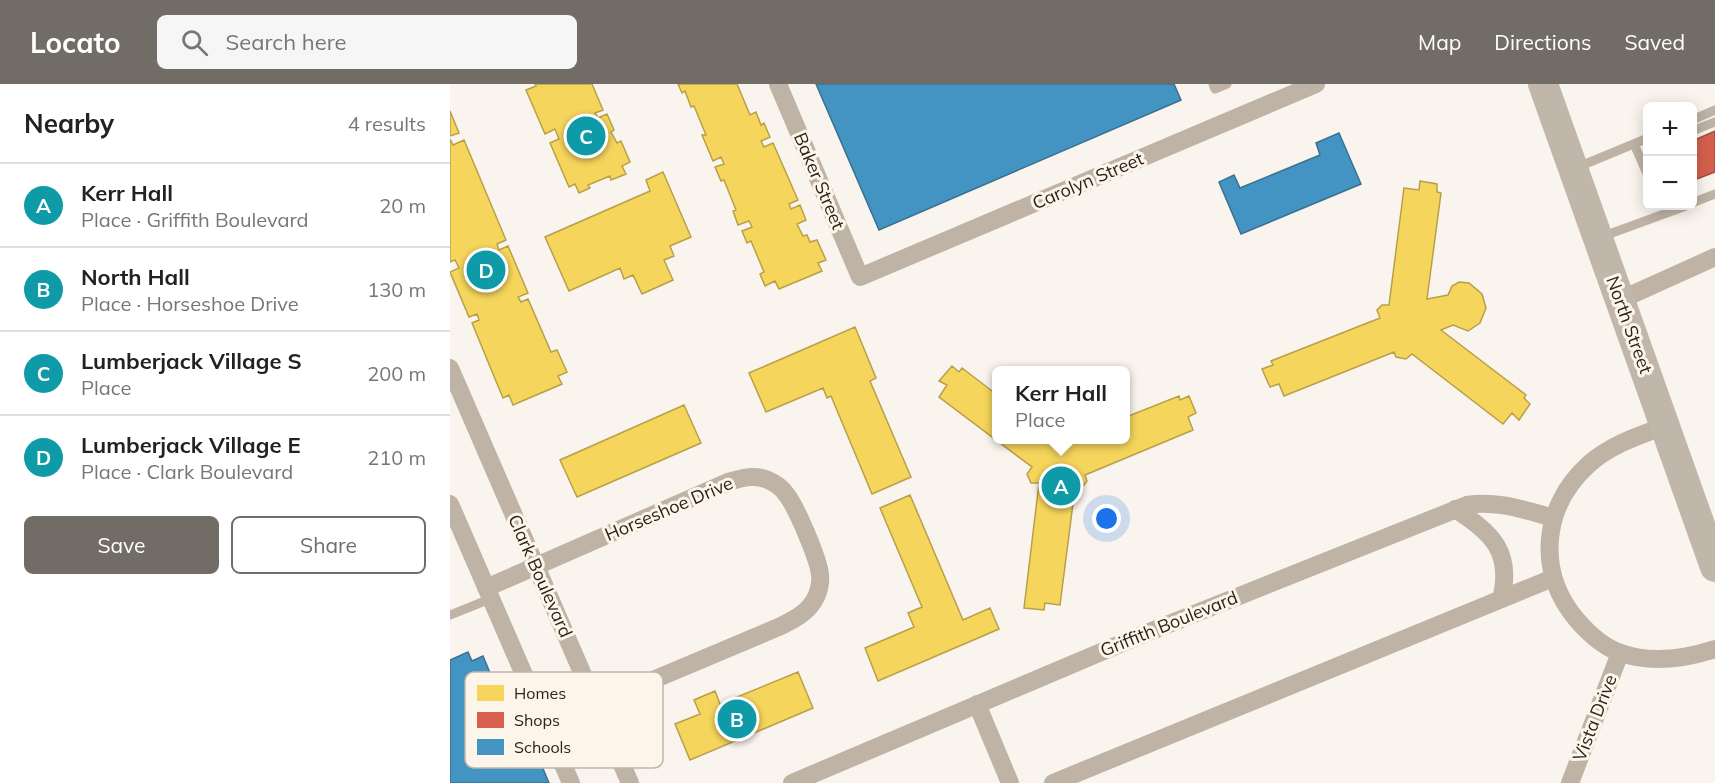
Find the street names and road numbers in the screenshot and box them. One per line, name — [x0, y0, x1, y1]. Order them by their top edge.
street label: Baker Street — [789, 129, 850, 233]
street label: Carolyn Street — [1029, 147, 1147, 214]
street label: North Street — [1601, 273, 1658, 377]
street label: Horseshoe Drive — [601, 471, 736, 546]
street label: Clark Boulevard — [503, 511, 578, 641]
street label: Griffith Boulevard — [1097, 586, 1241, 662]
street label: Vista Drive — [1567, 671, 1622, 764]

